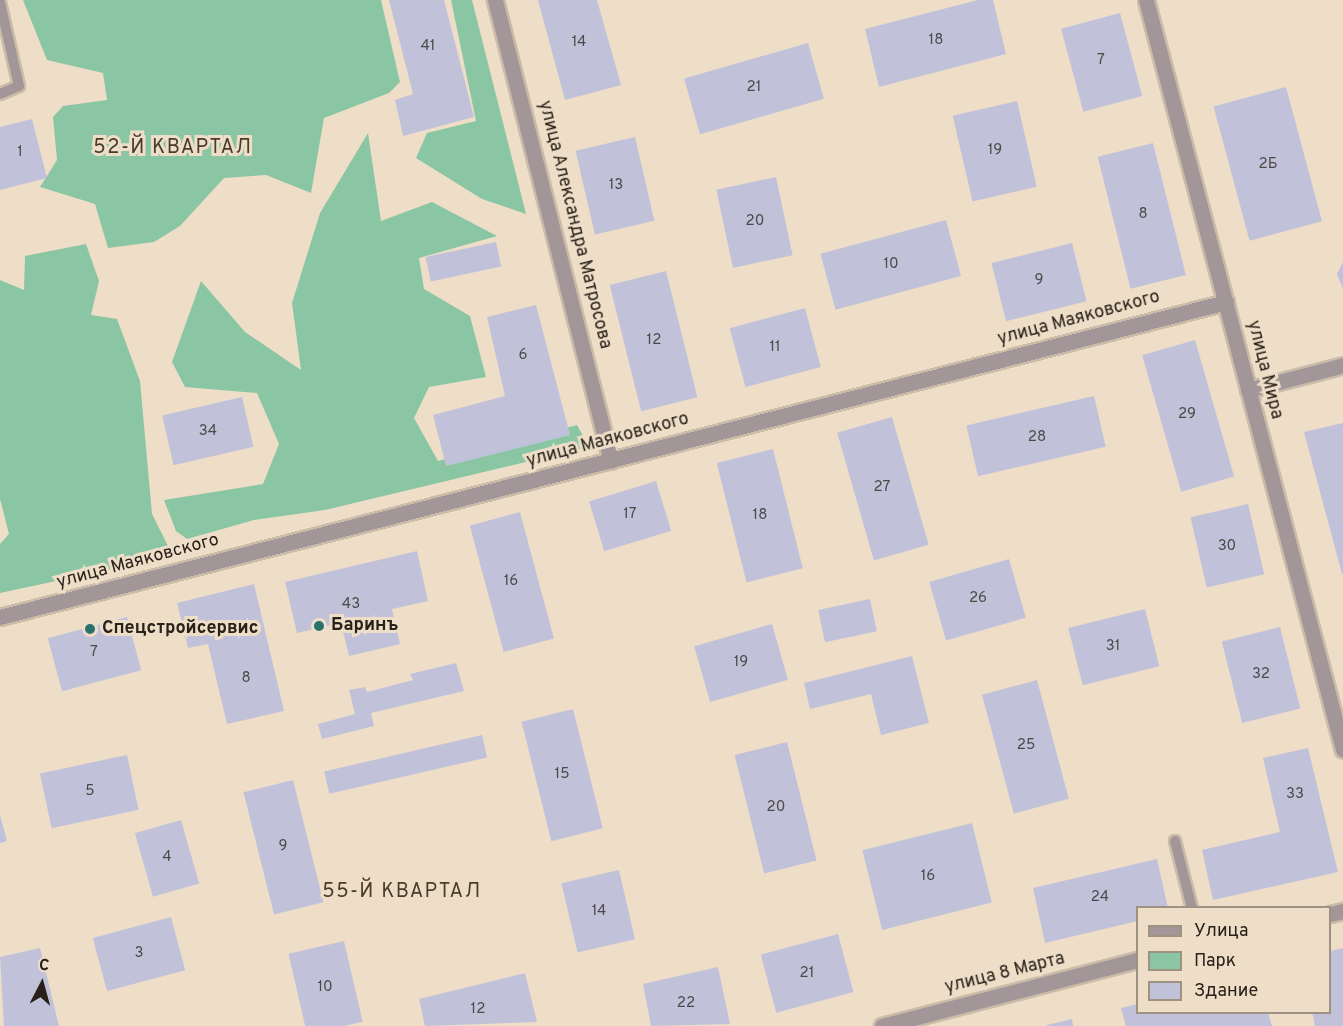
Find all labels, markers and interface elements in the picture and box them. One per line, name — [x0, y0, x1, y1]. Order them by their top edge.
house number: 18 — [929, 32, 943, 50]
house number: 14 — [572, 34, 586, 52]
house number: 41 — [421, 38, 435, 56]
house number: 7 — [1097, 52, 1105, 70]
house number: 21 — [747, 79, 761, 97]
street label: улица Александра Матросова — [533, 98, 615, 352]
district label: 52-Й КВАРТАЛ — [93, 136, 253, 160]
house number: 19 — [988, 142, 1002, 160]
house number: 1 — [17, 144, 23, 162]
house number: 2Б — [1258, 156, 1278, 174]
house number: 13 — [609, 177, 623, 195]
house number: 8 — [1138, 206, 1148, 224]
house number: 20 — [746, 213, 764, 231]
house number: 10 — [883, 256, 899, 274]
house number: 9 — [1035, 272, 1043, 290]
street label: улица Маяковского — [996, 287, 1162, 351]
street label: улица Мира — [1241, 318, 1287, 422]
house number: 12 — [647, 332, 661, 350]
house number: 11 — [769, 339, 781, 357]
house number: 6 — [519, 347, 527, 365]
house number: 29 — [1178, 406, 1196, 424]
street label: улица Маяковского — [525, 409, 691, 473]
house number: 34 — [199, 423, 217, 441]
house number: 28 — [1028, 429, 1046, 447]
house number: 27 — [874, 479, 890, 497]
house number: 17 — [623, 506, 637, 524]
house number: 18 — [753, 507, 767, 525]
street label: улица Маяковского — [55, 530, 221, 594]
house number: 30 — [1218, 538, 1236, 556]
house number: 16 — [504, 573, 518, 591]
house number: 26 — [969, 590, 987, 608]
house number: 43 — [342, 596, 360, 614]
place label: Баринъ — [331, 615, 399, 637]
place label: Спецстройсервис — [102, 618, 258, 640]
marker: Баринъ — [312, 619, 326, 633]
marker: Спецстройсервис — [83, 622, 97, 636]
house number: 31 — [1106, 638, 1120, 656]
house number: 7 — [90, 644, 98, 662]
house number: 19 — [734, 654, 748, 672]
house number: 32 — [1252, 666, 1270, 684]
house number: 8 — [241, 670, 251, 688]
house number: 25 — [1017, 737, 1035, 755]
house number: 15 — [555, 766, 569, 784]
house number: 5 — [85, 783, 95, 801]
house number: 33 — [1286, 786, 1304, 804]
house number: 20 — [767, 799, 785, 817]
house number: 9 — [279, 838, 287, 856]
house number: 4 — [162, 849, 172, 867]
house number: 16 — [921, 868, 935, 886]
district label: 55-Й КВАРТАЛ — [322, 880, 482, 904]
house number: 24 — [1091, 889, 1109, 907]
house number: 14 — [592, 903, 606, 921]
legend — [1136, 906, 1331, 1014]
text: Улица — [1194, 920, 1248, 943]
house number: 3 — [134, 945, 144, 963]
street label: улица 8 Марта — [943, 949, 1067, 999]
text: Парк — [1194, 950, 1236, 973]
north arrow — [12, 954, 72, 1014]
text: С — [38, 956, 50, 977]
house number: 21 — [800, 965, 814, 983]
house number: 10 — [317, 979, 333, 997]
text: Здание — [1194, 980, 1258, 1003]
house number: 22 — [677, 995, 695, 1013]
house number: 12 — [471, 1001, 485, 1019]

